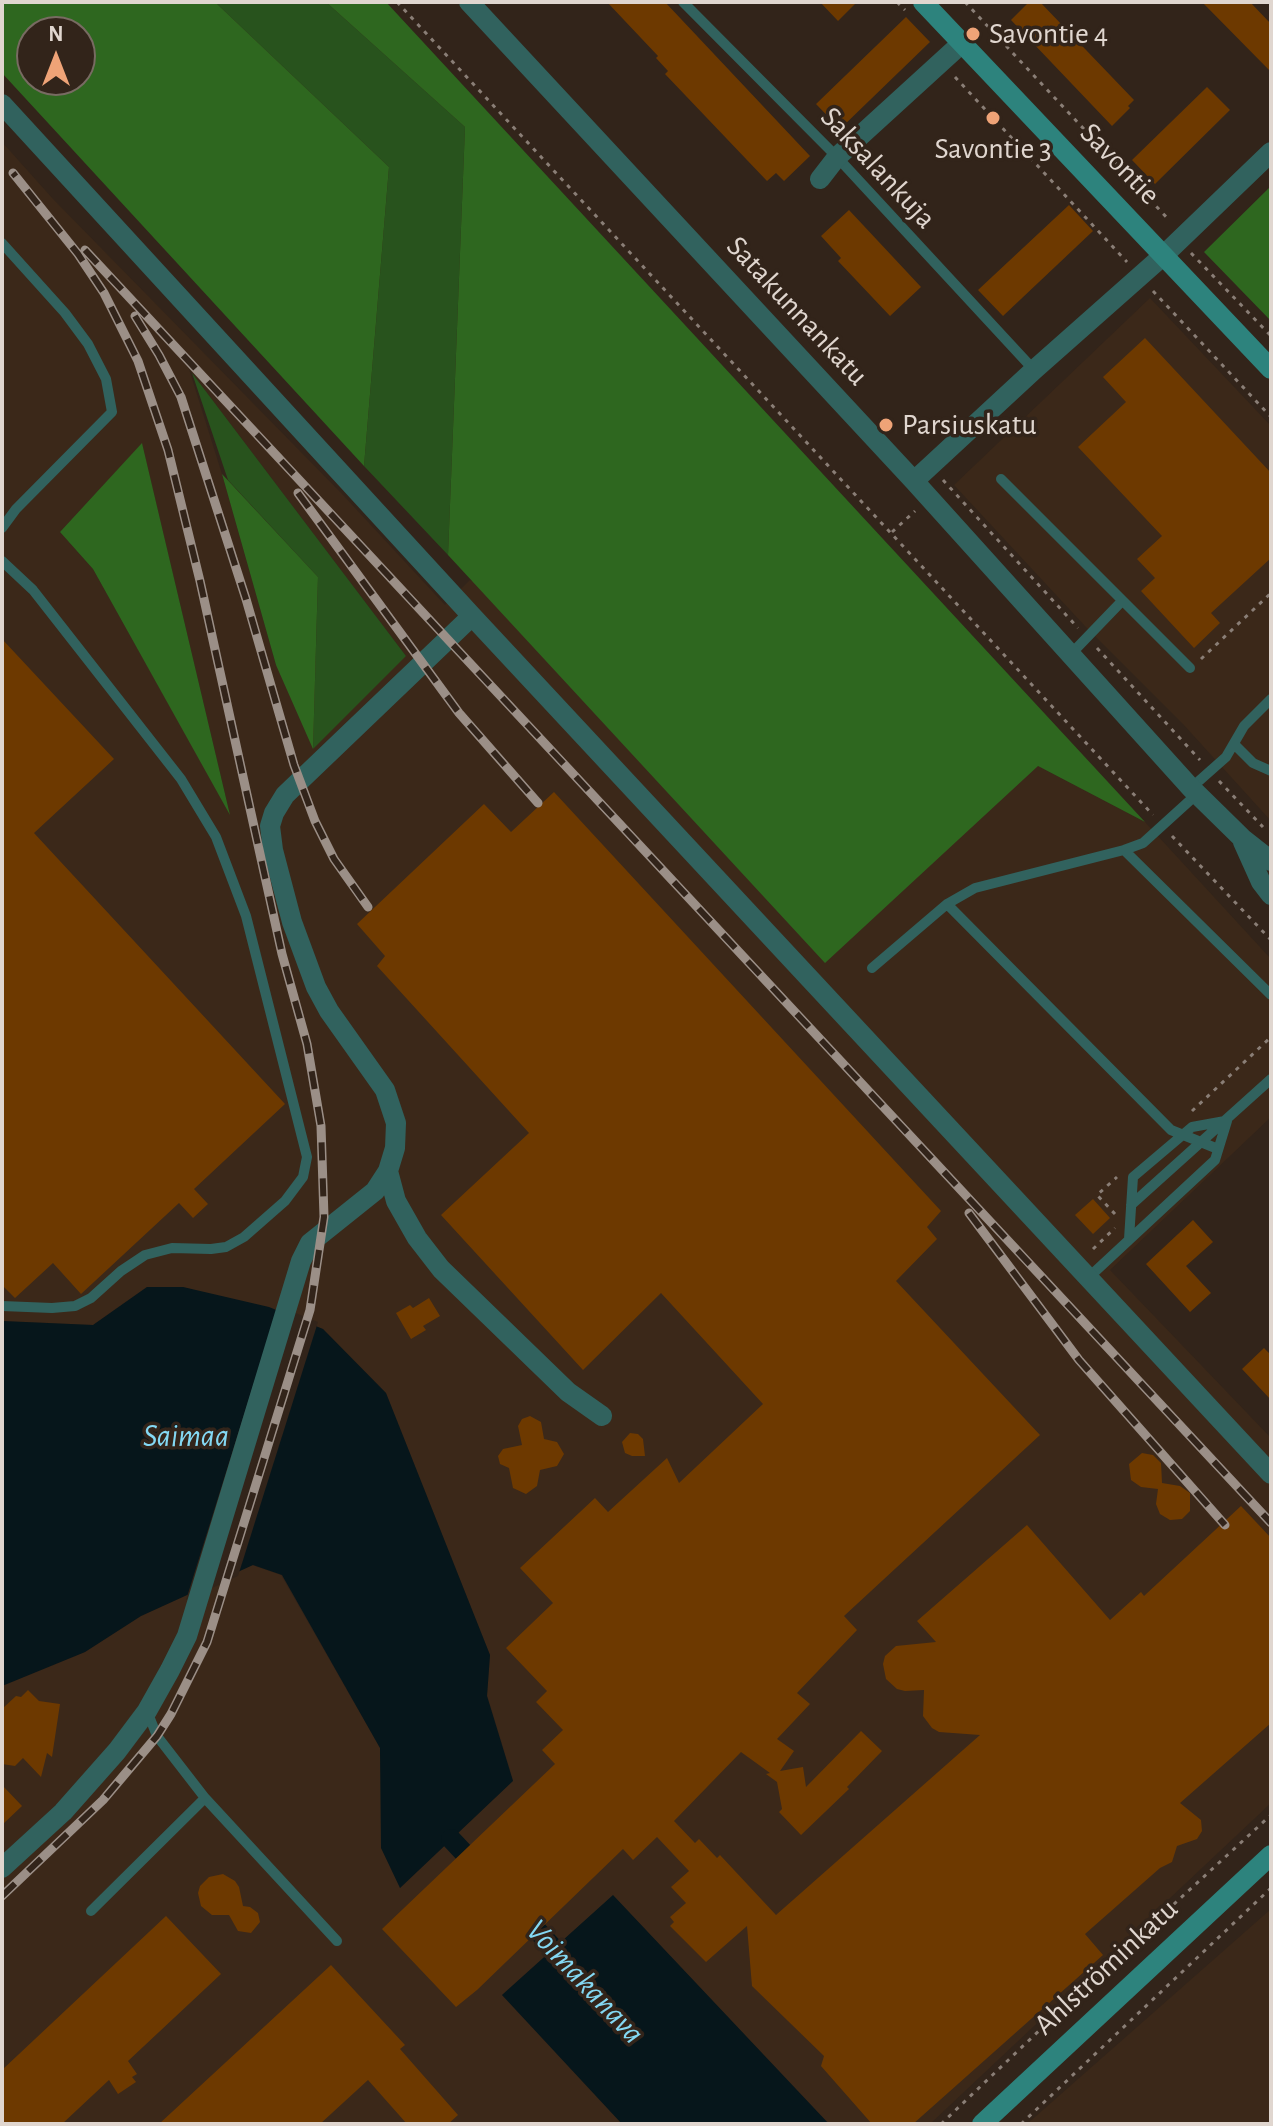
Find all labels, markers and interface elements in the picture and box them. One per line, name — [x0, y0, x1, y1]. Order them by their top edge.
north arrow — [16, 16, 96, 96]
place label: Savontie 4 — [989, 16, 1108, 52]
text: N — [48, 23, 64, 45]
marker: Savontie 4 — [964, 25, 982, 43]
street label: Saksalankuja — [813, 100, 943, 236]
marker: Savontie 3 — [984, 109, 1002, 127]
street label: Savontie — [1072, 116, 1168, 212]
place label: Savontie 3 — [934, 131, 1052, 167]
street label: Satakunnankatu — [719, 229, 875, 393]
place label: Parsiuskatu — [902, 407, 1037, 443]
marker: Parsiuskatu — [877, 416, 895, 434]
water label: Saimaa — [143, 1417, 229, 1455]
street label: Ahlströminkatu — [1027, 1891, 1185, 2043]
water label: Voimakanava — [518, 1912, 652, 2052]

